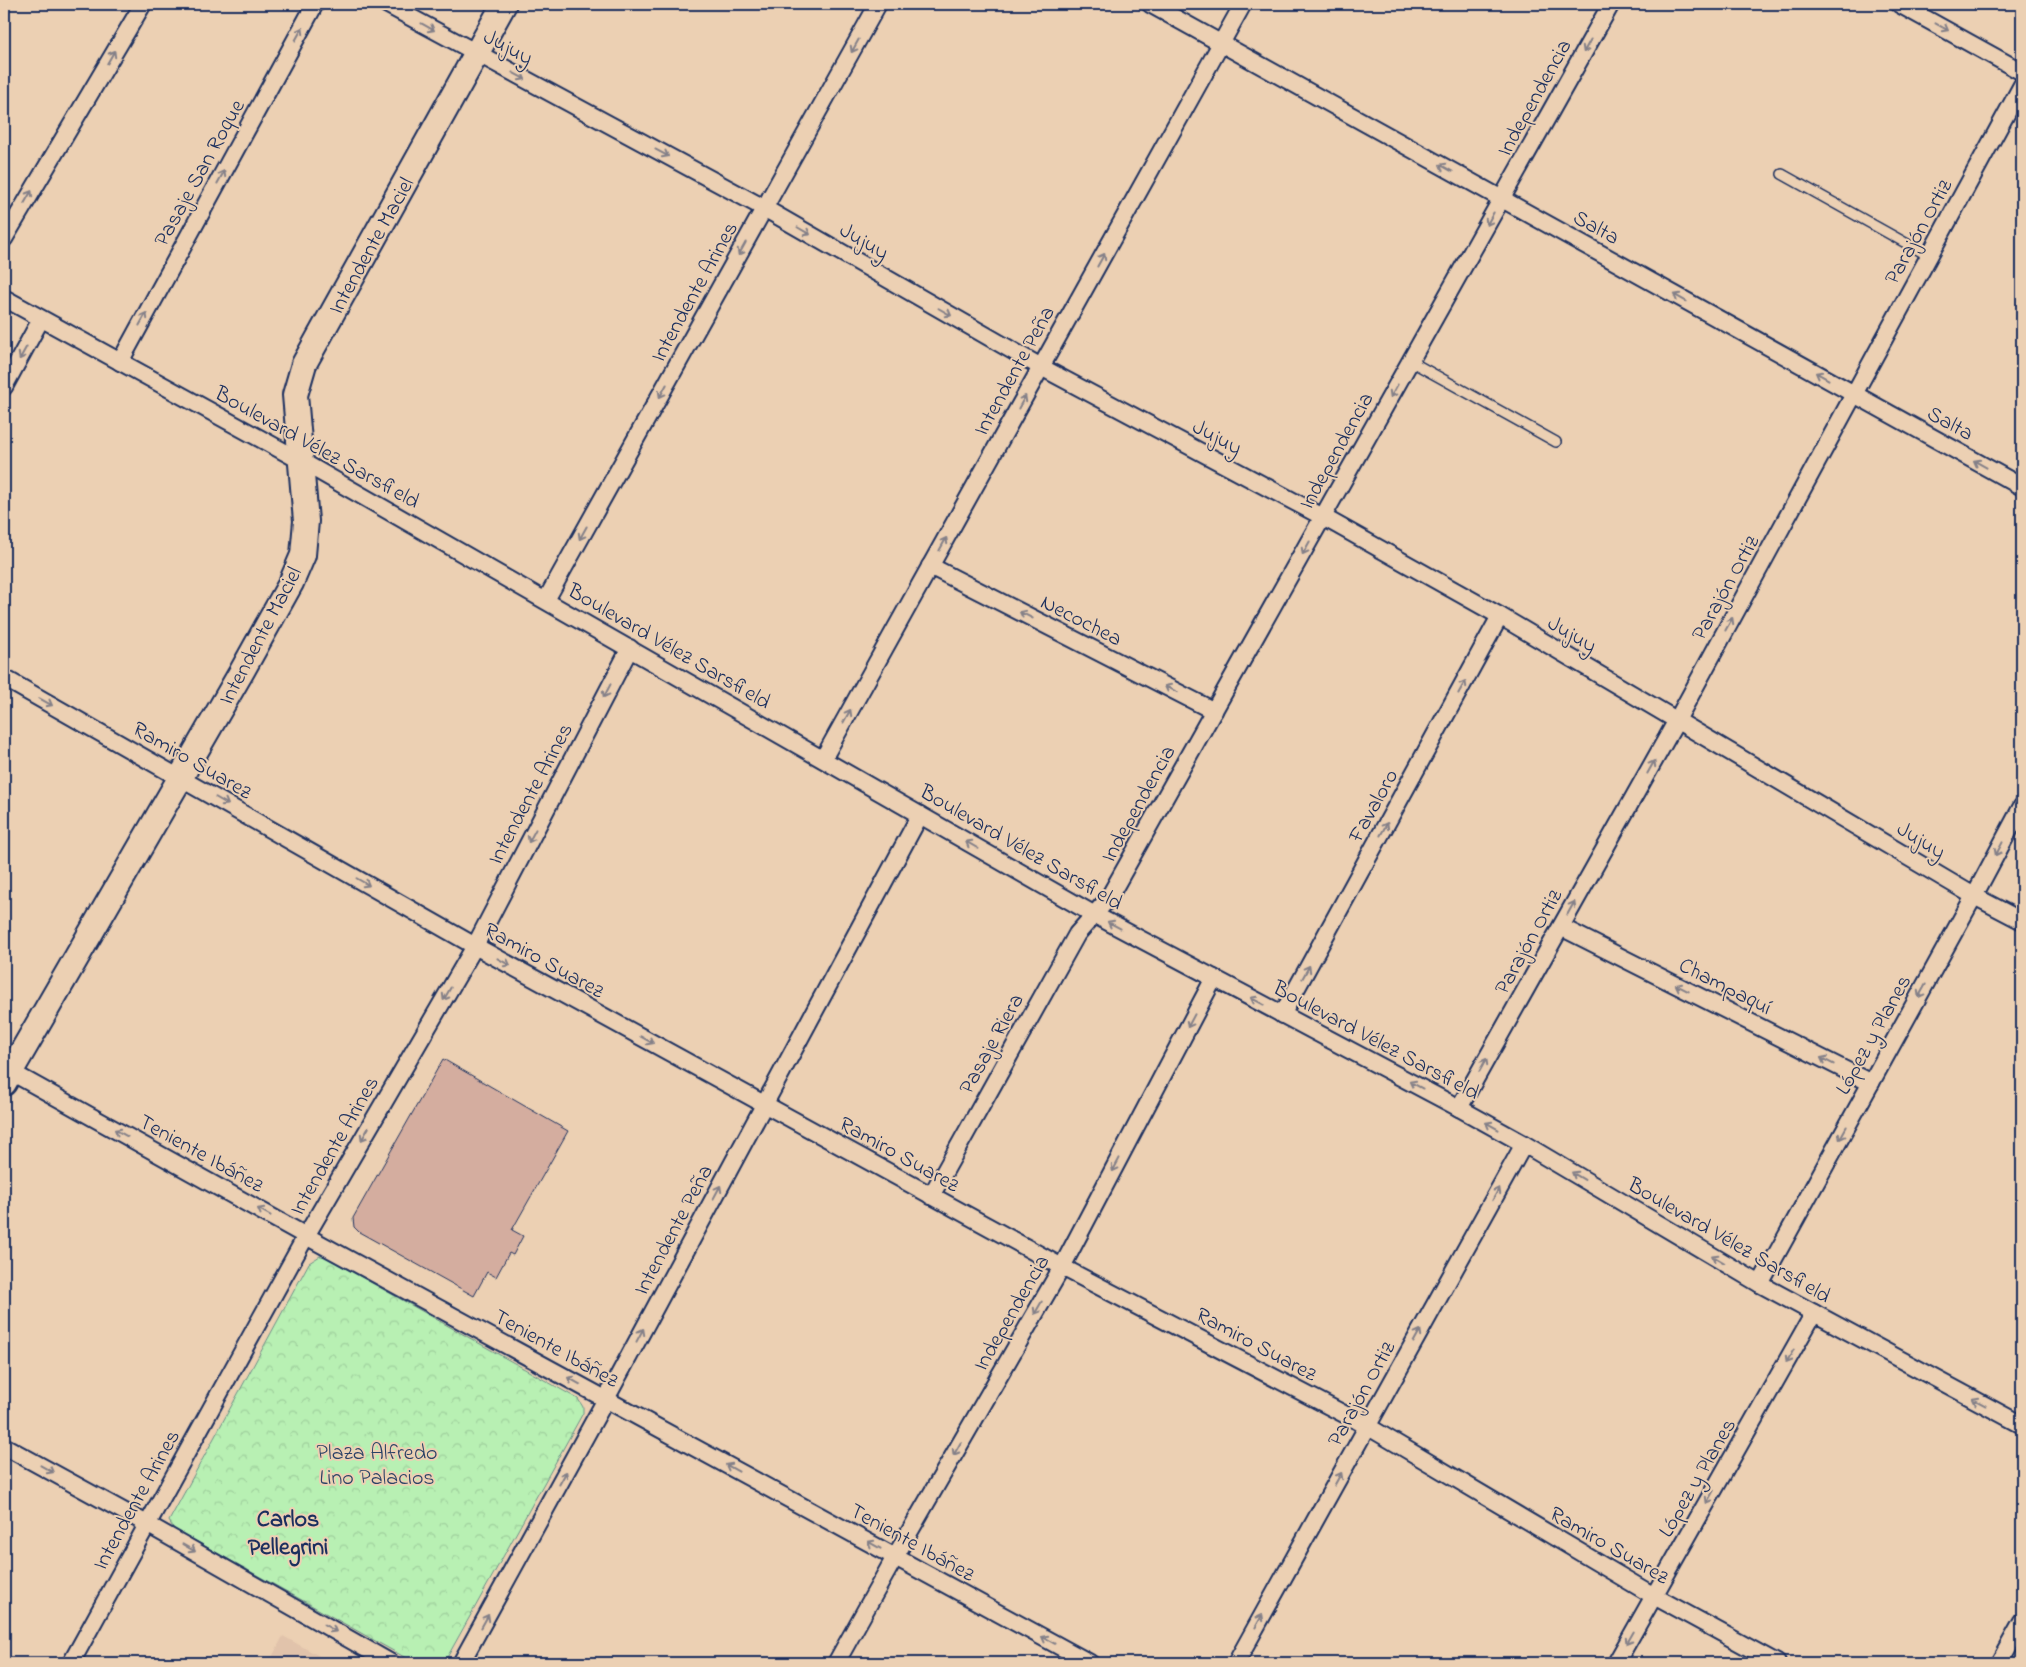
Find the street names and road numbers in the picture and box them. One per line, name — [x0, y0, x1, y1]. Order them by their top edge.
street label: Jujuy — [476, 22, 538, 76]
street label: Independencia — [1490, 34, 1581, 163]
street label: Pasaje San Roque — [147, 94, 254, 253]
street label: Intendente Maciel — [322, 172, 424, 321]
street label: Parajón Ortiz — [1878, 173, 1962, 291]
street label: Salta — [1566, 203, 1625, 254]
street label: Intendente Arines — [644, 216, 747, 369]
street label: Jujuy — [832, 216, 894, 270]
street label: Intendente Peña — [967, 301, 1065, 442]
street label: Boulevard Vélez Sarsfield — [207, 378, 425, 518]
street label: Independencia — [1292, 387, 1383, 516]
street label: Salta — [1920, 399, 1979, 450]
street label: Jujuy — [1185, 412, 1247, 466]
street label: Parajón Ortiz — [1685, 529, 1769, 647]
street label: Intendente Maciel — [212, 562, 312, 711]
street label: Boulevard Vélez Sarsfield — [560, 576, 776, 719]
street label: Necochea — [1034, 587, 1127, 656]
street label: Jujuy — [1540, 609, 1602, 663]
street label: Ramiro Suarez — [126, 714, 258, 809]
street label: Intendente Arines — [481, 718, 582, 871]
street label: Independencia — [1094, 740, 1185, 869]
street label: Favaloro — [1341, 764, 1408, 850]
street label: Boulevard Vélez Sarsfield — [912, 777, 1128, 920]
street label: Jujuy — [1889, 814, 1951, 870]
street label: Parajón Ortiz — [1488, 883, 1572, 1001]
street label: Ramiro Suarez — [478, 915, 610, 1008]
street label: Champaquí — [1672, 950, 1777, 1025]
street label: López y Planes — [1828, 970, 1922, 1102]
street label: Boulevard Vélez Sarsfield — [1266, 973, 1485, 1110]
street label: Pasaje Riera — [952, 988, 1033, 1101]
street label: Intendente Arines — [283, 1071, 388, 1222]
street label: Teniente Ibáñez — [132, 1107, 270, 1203]
street label: Ramiro Suarez — [833, 1109, 965, 1202]
street label: Intendente Peña — [627, 1159, 723, 1301]
street label: Boulevard Vélez Sarsfield — [1620, 1170, 1836, 1313]
street label: Independencia — [966, 1249, 1059, 1378]
street label: Ramiro Suarez — [1189, 1300, 1323, 1391]
street label: Teniente Ibáñez — [487, 1302, 625, 1398]
street label: Parajón Ortiz — [1321, 1335, 1405, 1453]
street label: López y Planes — [1652, 1413, 1747, 1544]
street label: Intendente Arines — [86, 1424, 189, 1577]
street label: Teniente Ibáñez — [843, 1496, 981, 1592]
street label: Ramiro Suarez — [1543, 1499, 1675, 1594]

